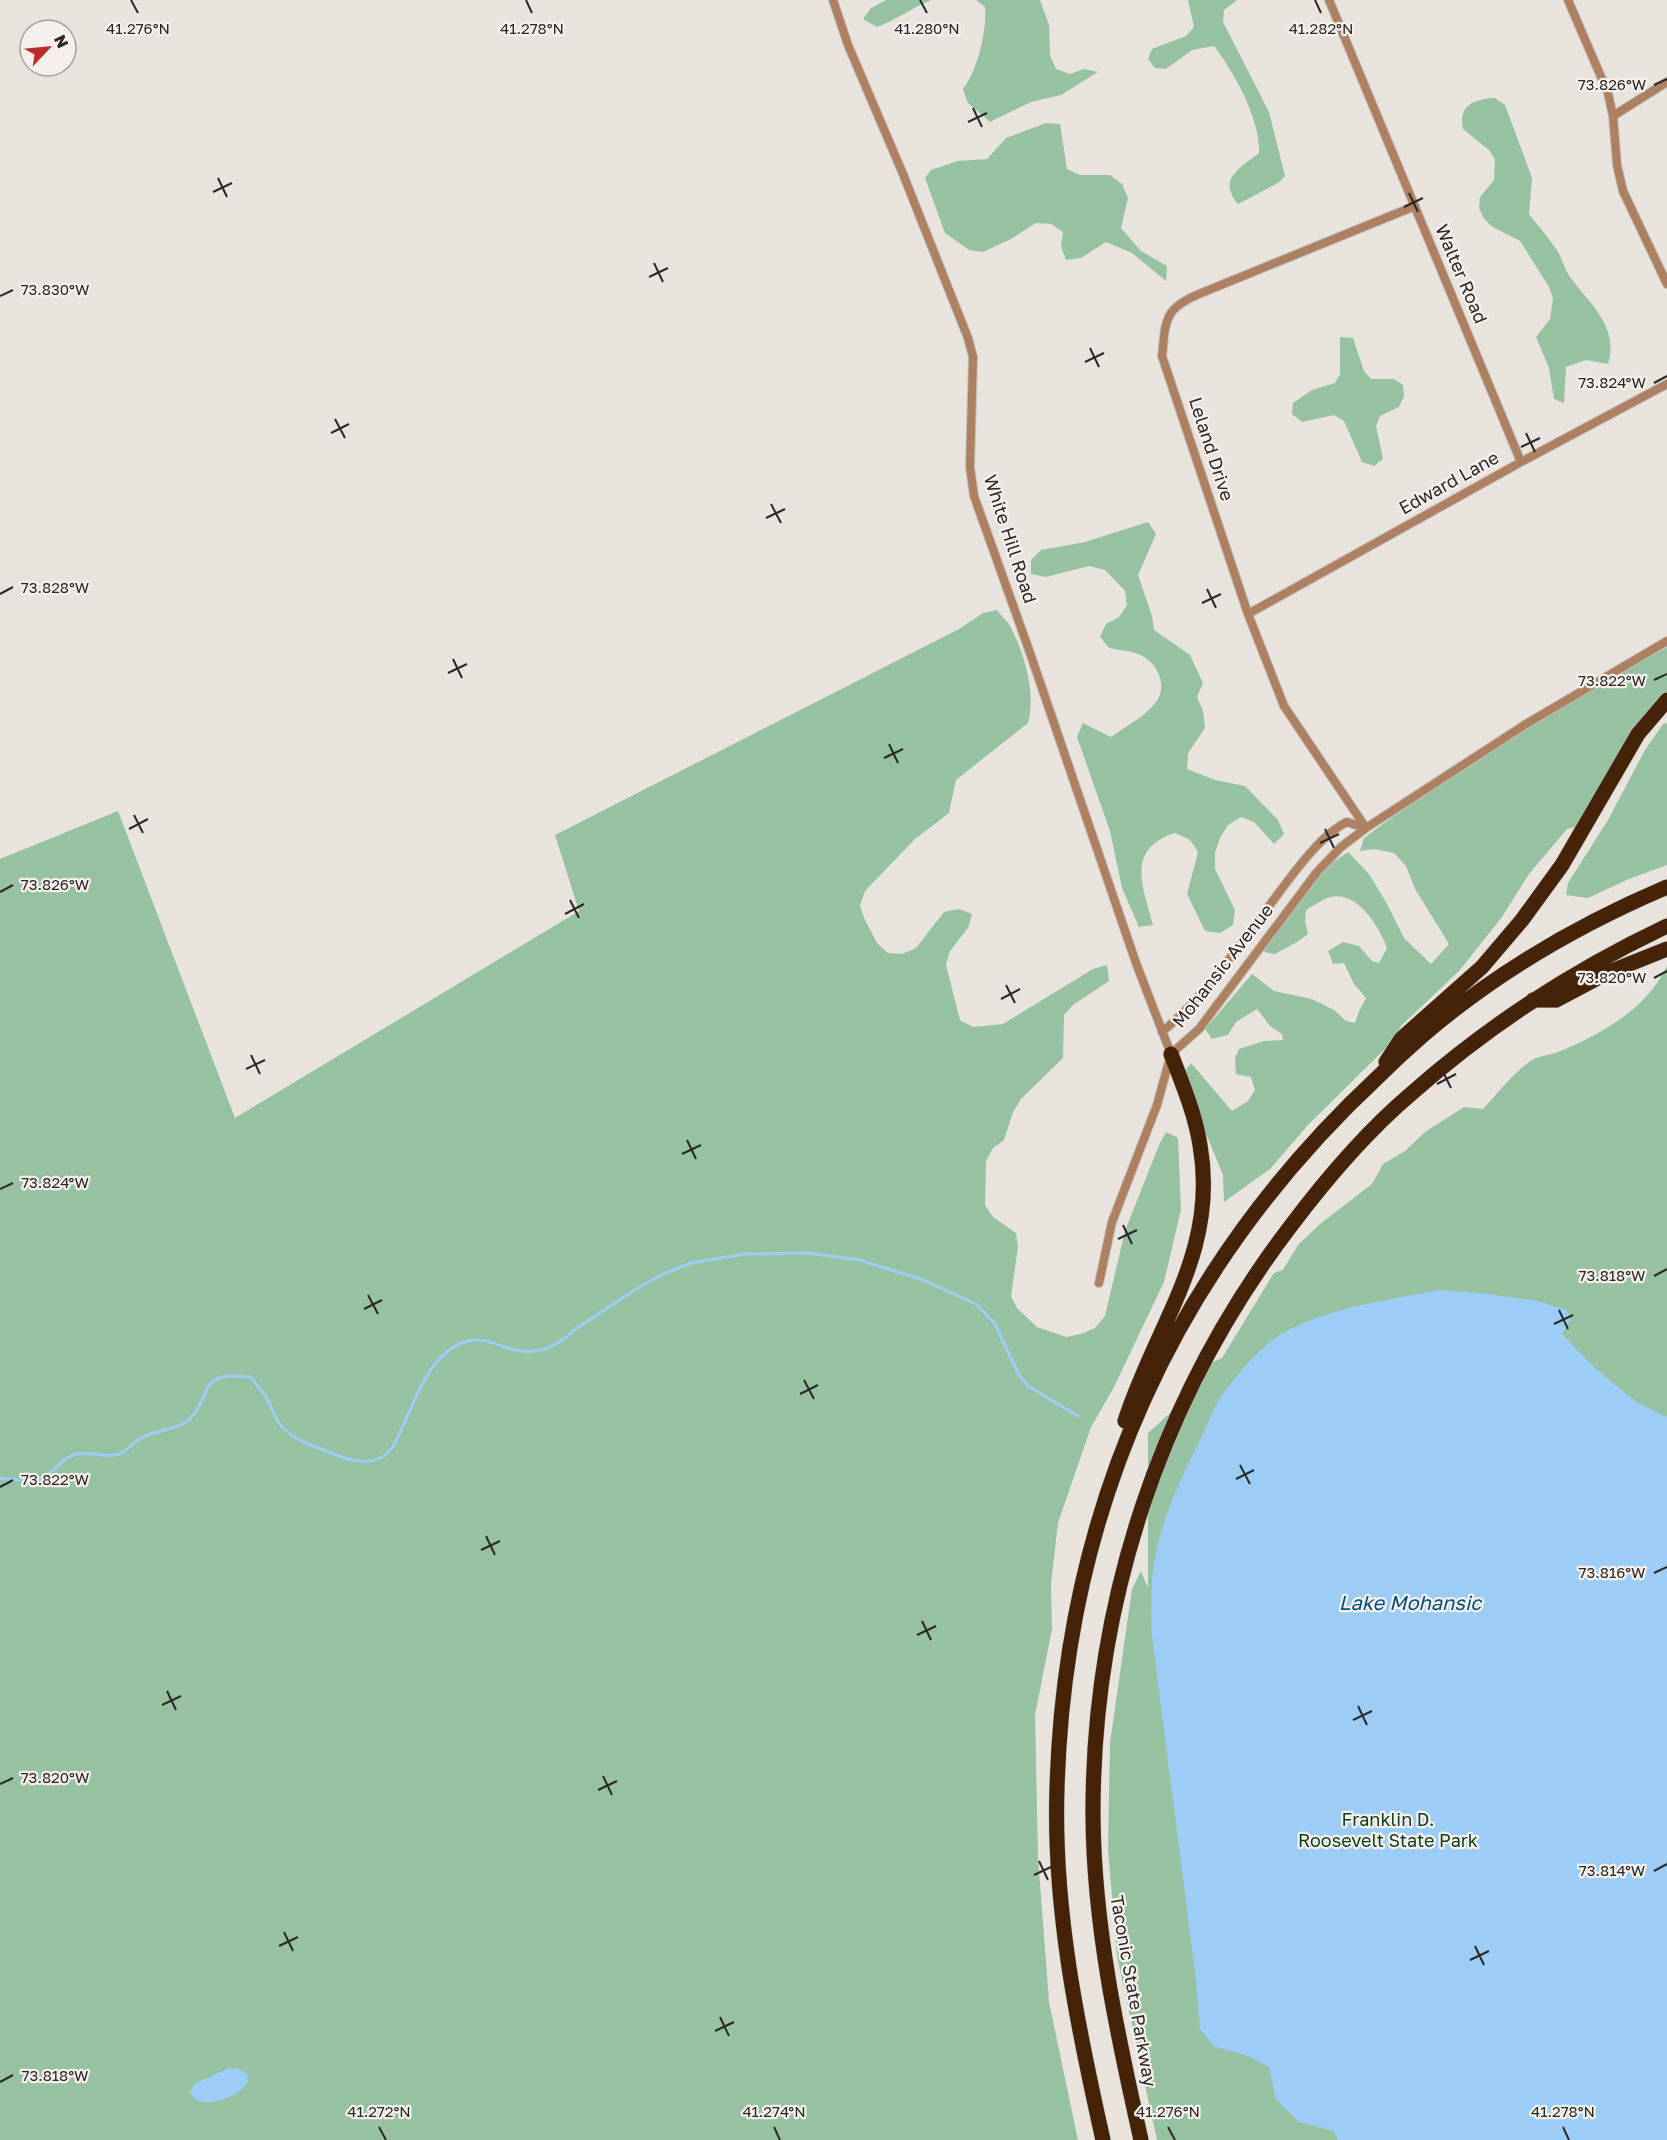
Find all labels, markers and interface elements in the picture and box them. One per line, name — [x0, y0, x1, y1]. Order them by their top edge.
north arrow — [18, 18, 78, 78]
text: 41.276°N — [106, 19, 170, 37]
text: 41.278°N — [500, 19, 564, 37]
text: 41.280°N — [894, 19, 960, 37]
text: 41.282°N — [1289, 19, 1353, 37]
text: N — [50, 32, 73, 51]
text: 73.826°W — [1578, 75, 1646, 93]
street label: Walter Road — [1431, 221, 1493, 326]
text: 73.830°W — [21, 280, 89, 298]
text: 73.824°W — [1578, 373, 1646, 391]
street label: Leland Drive — [1185, 394, 1239, 503]
street label: Edward Lane — [1395, 446, 1502, 519]
street label: White Hill Road — [980, 472, 1042, 606]
text: 73.828°W — [21, 578, 89, 596]
text: 73.822°W — [1578, 671, 1646, 689]
text: 73.826°W — [21, 875, 89, 893]
street label: Mohansic Avenue — [1167, 899, 1277, 1032]
text: 73.820°W — [1578, 968, 1646, 986]
text: 73.824°W — [21, 1173, 89, 1191]
text: 73.818°W — [1578, 1266, 1646, 1284]
text: 73.822°W — [21, 1470, 89, 1488]
text: 73.816°W — [1579, 1563, 1645, 1581]
water label: Lake Mohansic — [1339, 1590, 1482, 1614]
text: 73.820°W — [21, 1768, 89, 1786]
park label: Franklin D. Roosevelt State Park — [1298, 1808, 1478, 1851]
text: 73.814°W — [1579, 1861, 1645, 1879]
street label: Taconic State Parkway — [1106, 1893, 1162, 2088]
text: 73.818°W — [21, 2066, 89, 2084]
text: 41.272°N — [347, 2102, 411, 2120]
text: 41.274°N — [742, 2102, 806, 2120]
text: 41.276°N — [1136, 2102, 1200, 2120]
text: 41.278°N — [1531, 2102, 1595, 2120]

